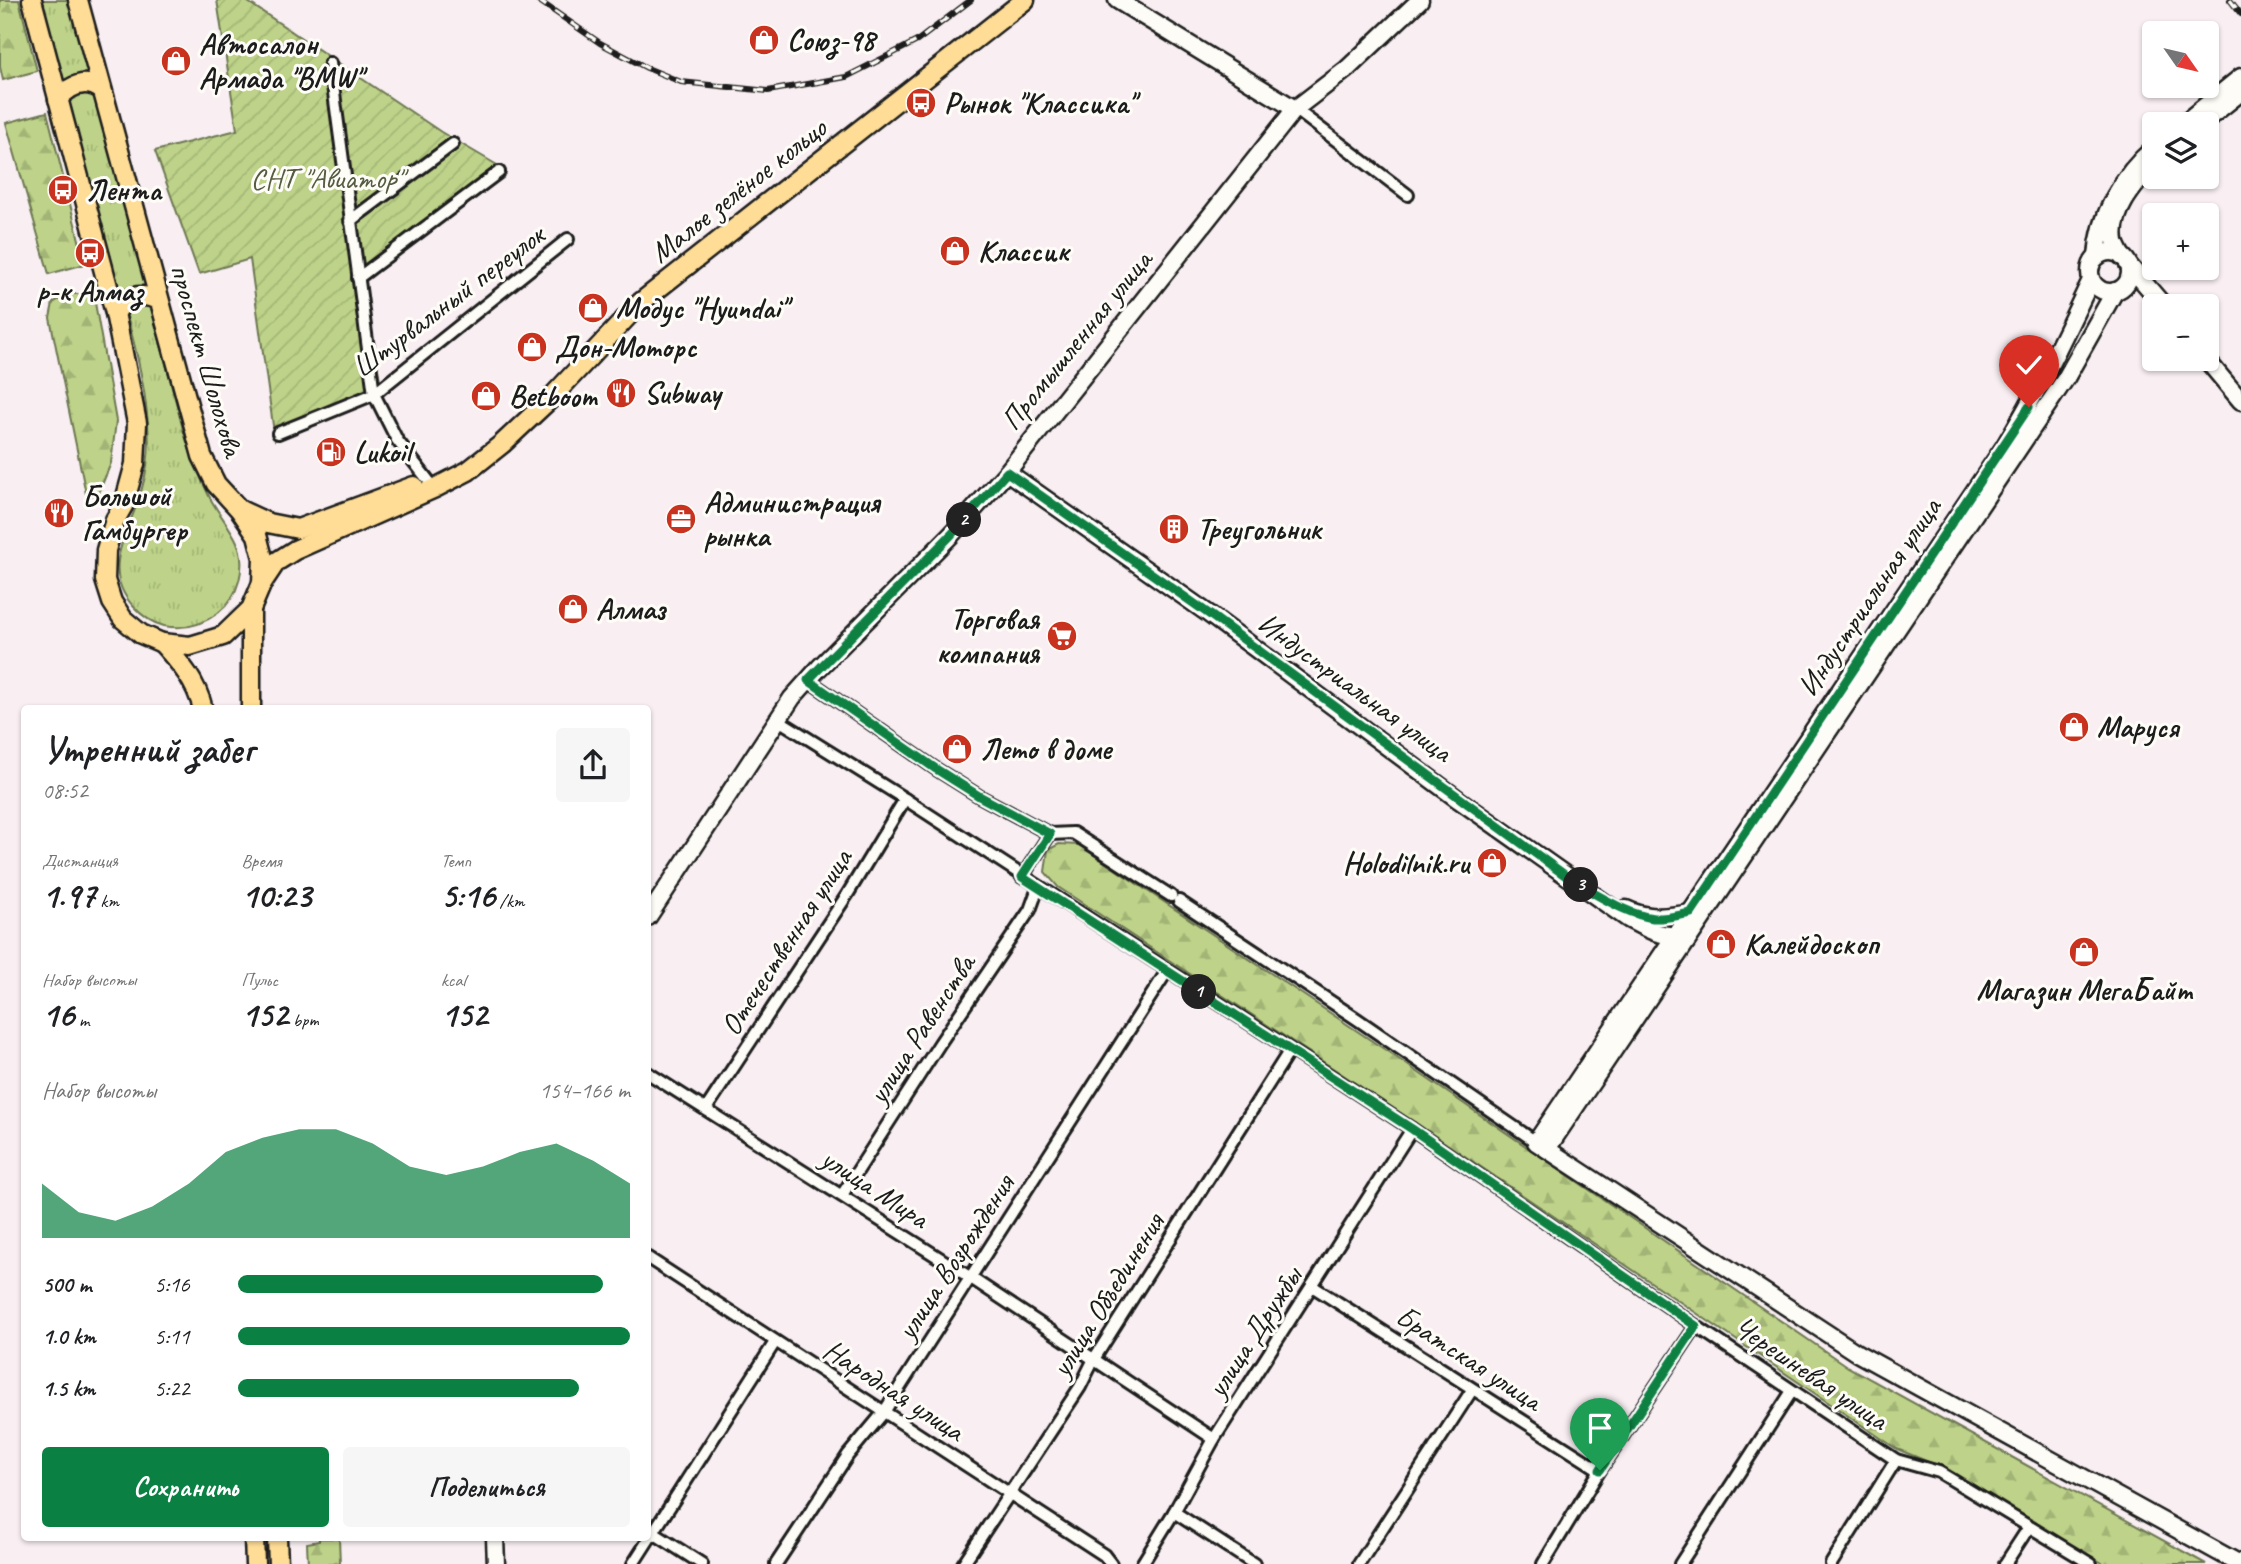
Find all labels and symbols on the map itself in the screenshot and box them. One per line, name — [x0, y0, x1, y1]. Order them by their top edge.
place label: Союз-98 — [787, 21, 878, 60]
north arrow — [2142, 21, 2219, 98]
shop icon: Союз-98 — [747, 23, 781, 57]
place label: Автосалон Армада "BMW" — [199, 25, 369, 97]
shop icon: Автосалон Армада "BMW" — [159, 44, 193, 78]
place label: Рынок "Классика" — [944, 84, 1142, 122]
bus stop icon: Рынок "Классика" — [904, 86, 938, 120]
street label: Малое зелёное кольцо — [642, 108, 835, 271]
park label: СНТ "Авиатор" — [251, 159, 409, 197]
place label: Лента — [86, 171, 163, 209]
bus stop icon: Лента — [46, 173, 80, 207]
street label: Штурвальный переулок — [344, 214, 554, 386]
place label: Классик — [978, 232, 1071, 270]
shop icon: Классик — [938, 234, 972, 268]
bus stop icon: р-к Алмаз — [73, 236, 107, 270]
street label: Промышленная улица — [992, 240, 1162, 438]
street label: проспект Шолохова — [161, 259, 253, 463]
place label: р-к Алмаз — [37, 272, 145, 311]
place label: Модус "Hyundai" — [616, 289, 794, 328]
shop icon: Модус "Hyundai" — [576, 291, 610, 325]
place label: Дон-Моторс — [555, 328, 698, 366]
shop icon: Дон-Моторс — [515, 330, 549, 364]
pin — [1999, 335, 2059, 407]
place label: Subway — [644, 374, 723, 412]
restaurant icon: Subway — [604, 376, 638, 410]
place label: Betboom — [509, 377, 599, 415]
shop icon: Betboom — [469, 379, 503, 413]
place label: Lukoil — [354, 433, 416, 471]
fuel station icon: Lukoil — [314, 435, 348, 469]
place label: Большой Гамбургер — [82, 477, 189, 550]
place label: Администрация рынка — [704, 483, 882, 555]
street label: Индустриальная улица — [1789, 489, 1950, 703]
restaurant icon: Большой Гамбургер — [42, 496, 76, 530]
office icon: Администрация рынка — [664, 502, 698, 536]
pin: 2 — [946, 503, 982, 538]
place label: Треугольник — [1197, 510, 1323, 549]
building icon: Треугольник — [1157, 512, 1191, 546]
place label: Алмаз — [596, 590, 668, 628]
shop icon: Алмаз — [556, 592, 590, 626]
place label: Торговая компания — [936, 600, 1041, 672]
street label: Индустриальная улица — [1250, 604, 1461, 771]
supermarket icon: Торговая компания — [1045, 619, 1079, 653]
place label: Маруся — [2097, 708, 2181, 747]
shop icon: Маруся — [2057, 710, 2091, 744]
place label: Лето в доме — [980, 730, 1114, 768]
shop icon: Лето в доме — [940, 732, 974, 766]
street label: Отечественная улица — [712, 840, 862, 1042]
place label: Holodilnik.ru — [1343, 844, 1471, 882]
shop icon: Holodilnik.ru — [1475, 846, 1509, 880]
pin: 3 — [1564, 868, 1598, 903]
place label: Калейдоскоп — [1744, 925, 1881, 963]
shop icon: Калейдоскоп — [1704, 927, 1738, 961]
shop icon: Магазин МегаБайт — [2067, 935, 2101, 969]
street label: улица Равенства — [858, 945, 985, 1113]
place label: Магазин МегаБайт — [1977, 971, 2194, 1010]
pin: 1 — [1182, 974, 1216, 1010]
street label: улица Мира — [812, 1138, 938, 1238]
street label: улица Возрождения — [886, 1165, 1024, 1348]
street label: улица Объединения — [1041, 1204, 1174, 1386]
street label: улица Дружбы — [1197, 1258, 1311, 1406]
street label: Братская улица — [1389, 1297, 1551, 1421]
street label: Черешневая улица — [1727, 1308, 1897, 1440]
street label: Народная улица — [816, 1330, 973, 1451]
pin — [1570, 1398, 1630, 1470]

